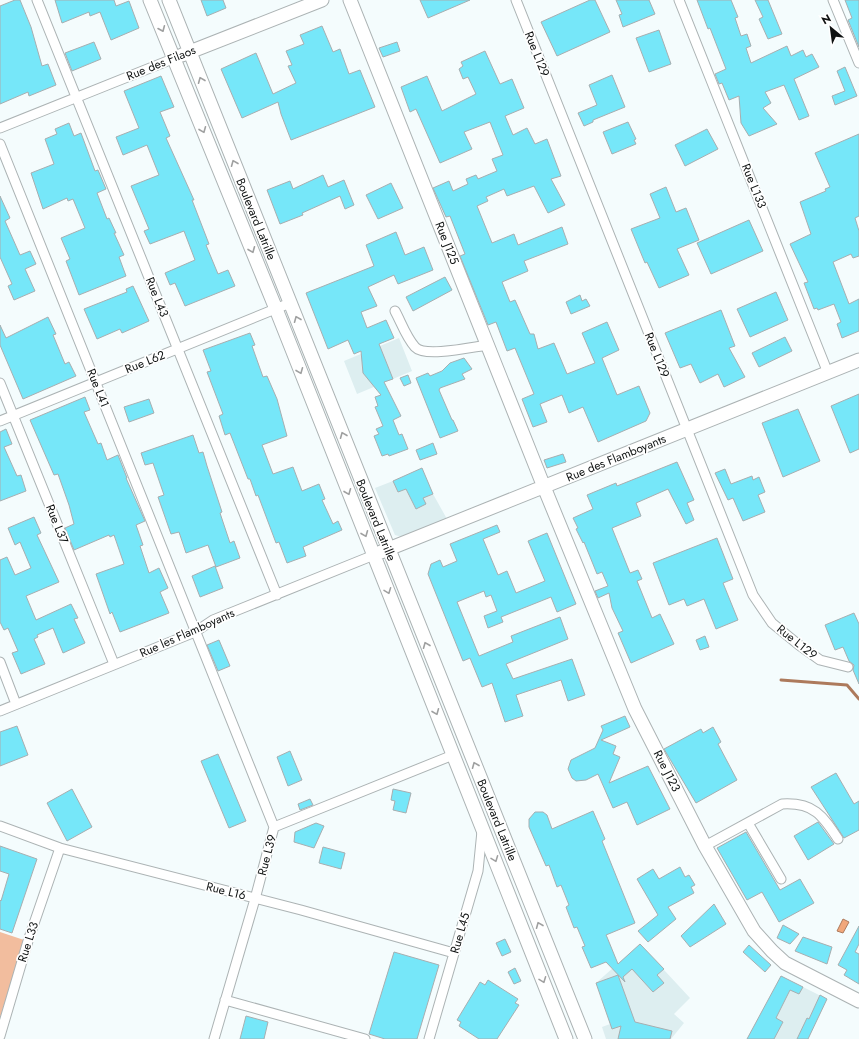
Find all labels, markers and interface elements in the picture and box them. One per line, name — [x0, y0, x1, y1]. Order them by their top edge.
north arrow — [811, 8, 851, 48]
text: N — [818, 10, 834, 28]
one-way arrow — [158, 25, 166, 32]
street label: Rue L129 — [520, 29, 554, 79]
street label: Rue des Filaos — [124, 41, 199, 85]
one-way arrow — [198, 77, 206, 84]
one-way arrow — [199, 126, 207, 133]
one-way arrow — [231, 160, 239, 167]
street label: Rue L133 — [737, 161, 771, 211]
street label: Boulevard Latrille — [231, 175, 281, 263]
street label: Rue J125 — [430, 219, 464, 267]
one-way arrow — [248, 247, 256, 254]
street label: Rue L43 — [141, 274, 173, 320]
one-way arrow — [293, 315, 301, 322]
street label: Rue L129 — [640, 330, 674, 380]
street label: Rue L62 — [122, 346, 168, 378]
street label: Rue L41 — [82, 366, 114, 410]
one-way arrow — [296, 367, 304, 374]
street label: Rue des Flamboyants — [563, 430, 669, 486]
one-way arrow — [339, 432, 347, 439]
street label: Boulevard Latrille — [351, 476, 401, 564]
one-way arrow — [344, 488, 352, 495]
street label: Rue L37 — [41, 502, 73, 547]
one-way arrow — [361, 531, 369, 538]
one-way arrow — [384, 588, 392, 595]
street label: Rue les Flamboyants — [137, 604, 238, 662]
street label: Rue L129 — [773, 620, 821, 664]
one-way arrow — [423, 641, 431, 648]
one-way arrow — [432, 709, 440, 716]
street label: Rue J123 — [649, 747, 685, 795]
one-way arrow — [472, 762, 480, 770]
street label: Boulevard Latrille — [472, 776, 522, 864]
street label: Rue L39 — [253, 832, 281, 877]
one-way arrow — [491, 855, 499, 862]
street label: Rue L16 — [204, 877, 248, 905]
street label: Rue L45 — [446, 910, 474, 956]
street label: Rue L33 — [13, 919, 43, 964]
one-way arrow — [536, 921, 544, 928]
one-way arrow — [538, 976, 546, 983]

